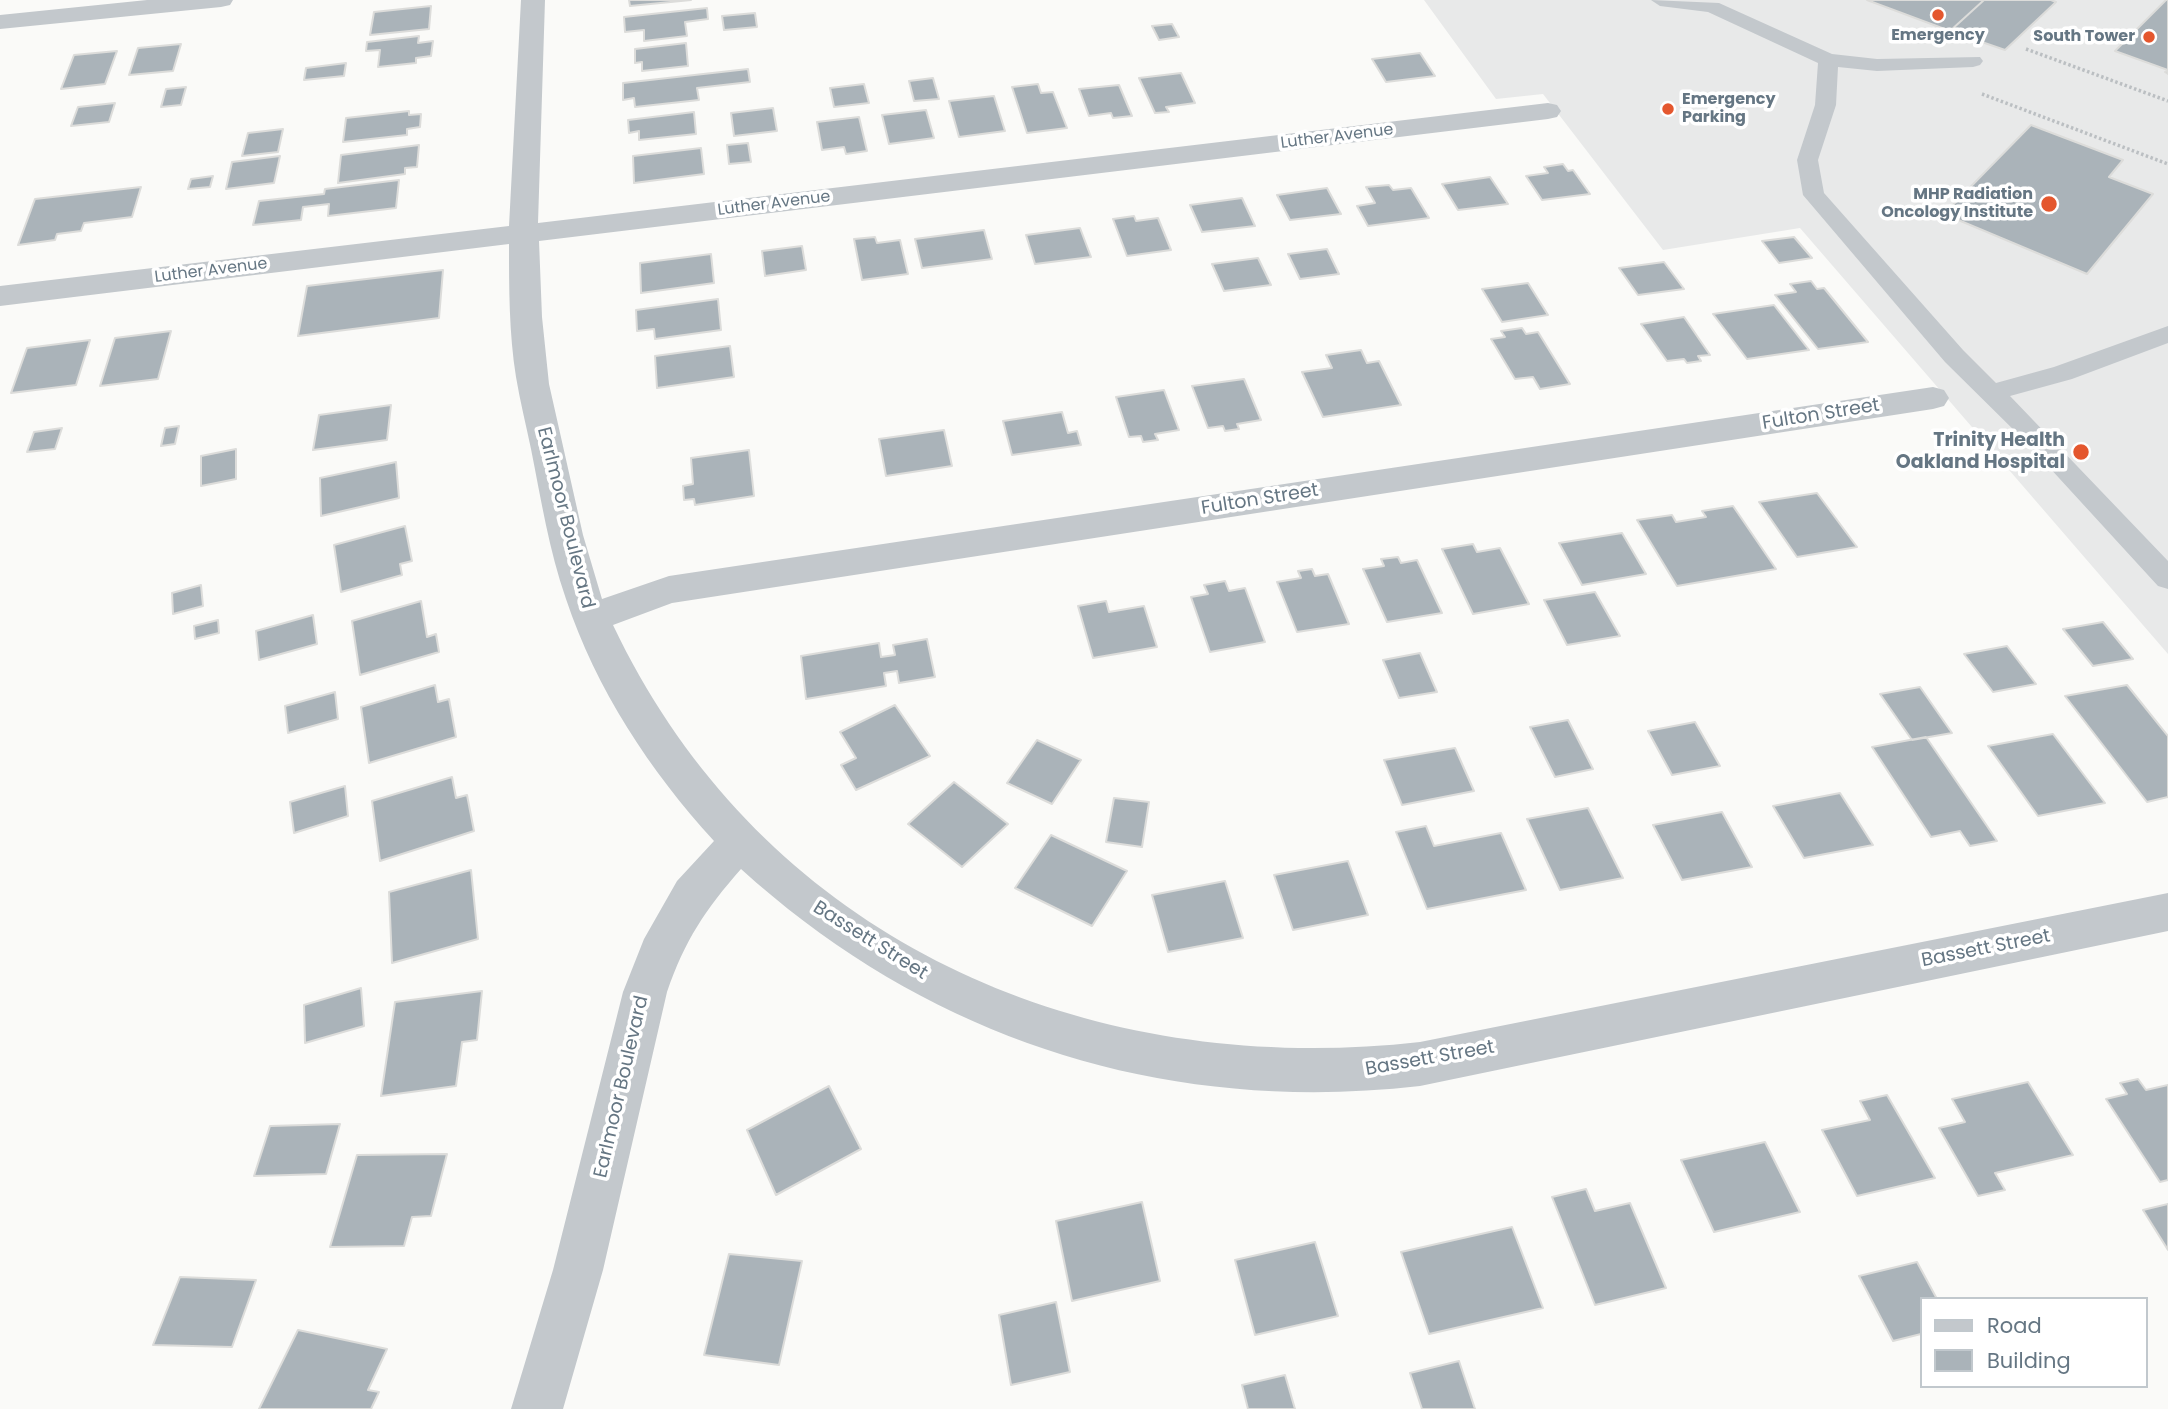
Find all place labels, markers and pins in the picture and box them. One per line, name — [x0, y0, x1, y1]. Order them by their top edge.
marker: Emergency — [1930, 7, 1946, 23]
place label: Emergency — [1891, 26, 1985, 46]
place label: South Tower — [2033, 27, 2135, 47]
marker: South Tower — [2141, 29, 2157, 45]
place label: Emergency Parking — [1682, 90, 1776, 128]
marker: Emergency Parking — [1660, 101, 1676, 117]
place label: MHP Radiation Oncology Institute — [1881, 185, 2033, 223]
marker: MHP Radiation Oncology Institute — [2039, 194, 2059, 214]
place label: Trinity Health Oakland Hospital — [1896, 430, 2065, 474]
marker: Trinity Health Oakland Hospital — [2071, 442, 2091, 462]

